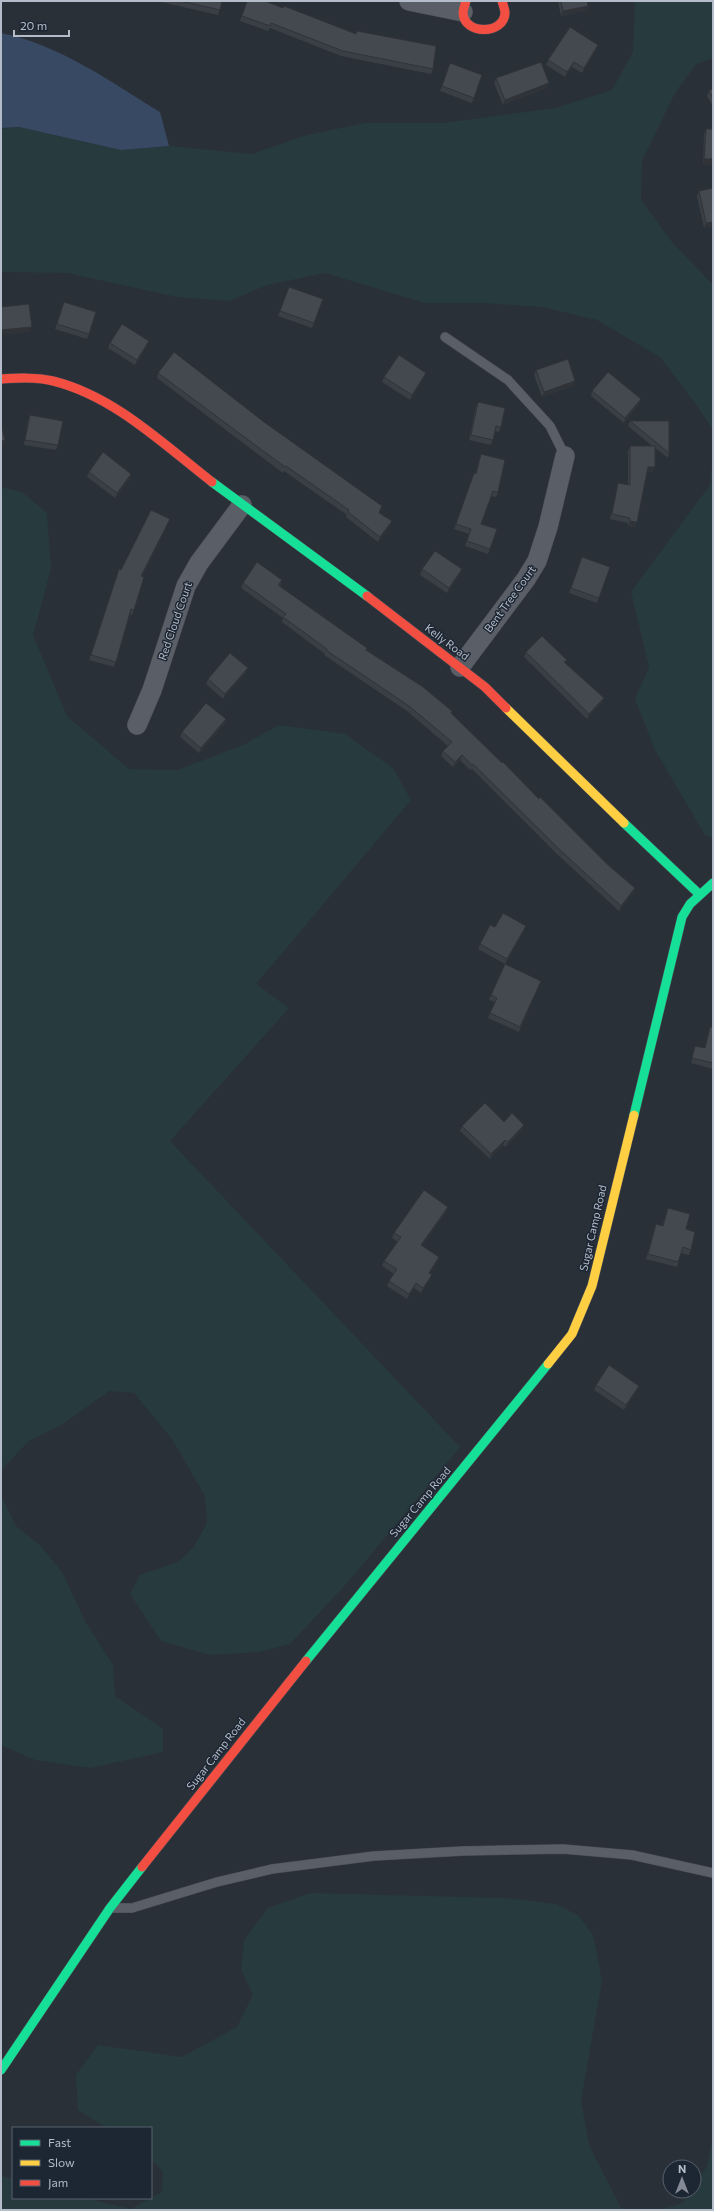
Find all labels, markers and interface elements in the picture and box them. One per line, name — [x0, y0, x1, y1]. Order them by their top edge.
scale bar — [14, 12, 69, 38]
text: 20 m — [20, 18, 47, 32]
street label: Bent Tree Court — [481, 563, 538, 634]
street label: Red Cloud Court — [155, 580, 194, 662]
street label: Kelly Road — [423, 621, 472, 662]
street label: Sugar Camp Road — [576, 1184, 609, 1272]
street label: Sugar Camp Road — [386, 1464, 453, 1540]
street label: Sugar Camp Road — [183, 1715, 248, 1792]
legend — [12, 2127, 152, 2199]
text: Fast — [48, 2135, 71, 2149]
text: Slow — [48, 2155, 75, 2169]
north arrow — [662, 2159, 702, 2199]
text: N — [678, 2162, 686, 2175]
text: Jam — [48, 2175, 68, 2190]

